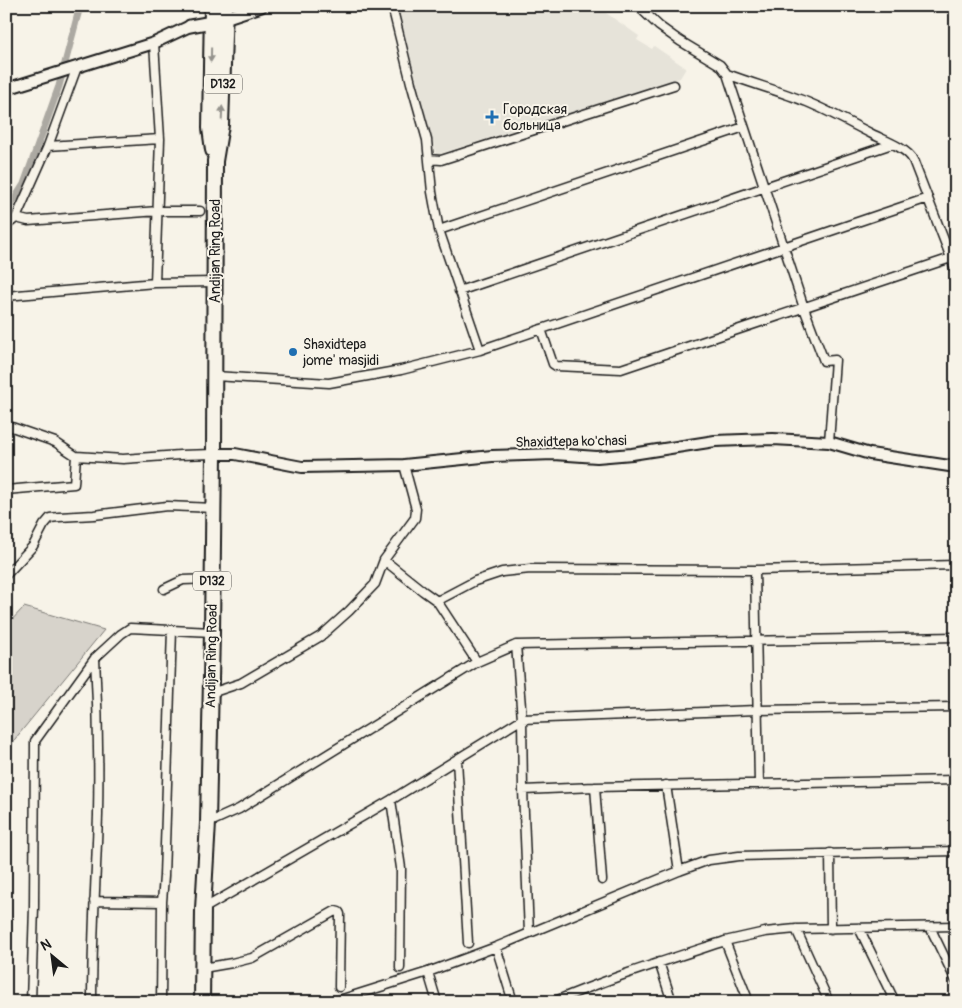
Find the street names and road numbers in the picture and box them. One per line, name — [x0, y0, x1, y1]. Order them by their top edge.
road number: D132 — [204, 74, 242, 94]
street label: Andijan Ring Road — [207, 199, 224, 303]
street label: Shaxidtepa ko'chasi — [515, 432, 627, 451]
road number: D132 — [193, 572, 231, 590]
street label: Andijan Ring Road — [202, 604, 221, 708]

